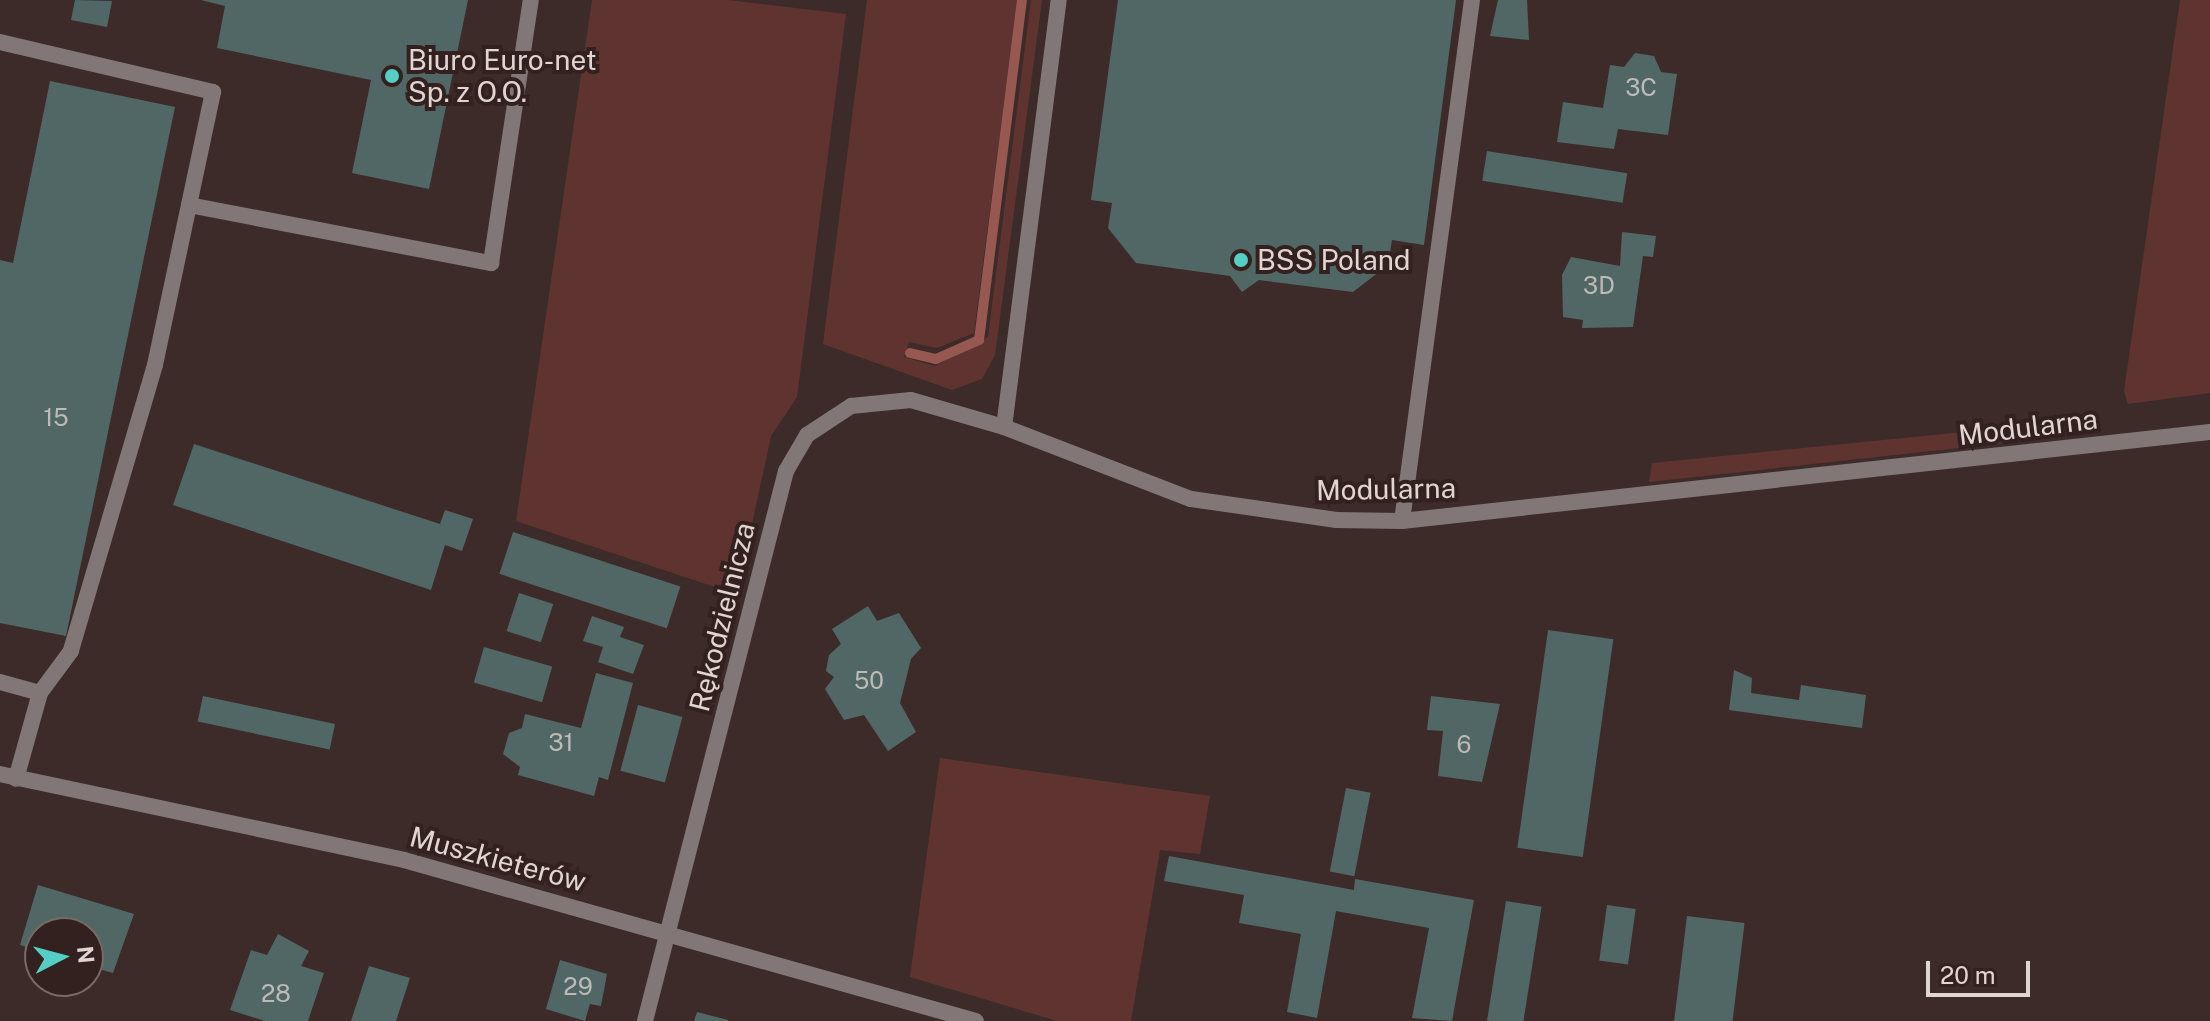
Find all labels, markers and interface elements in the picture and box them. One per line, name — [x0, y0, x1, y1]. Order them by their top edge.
place label: Biuro Euro-net Sp. z O.O. — [408, 43, 597, 109]
marker: Biuro Euro-net Sp. z O.O. — [383, 67, 401, 85]
house number: 3C — [1625, 74, 1657, 102]
place label: BSS Poland — [1257, 243, 1410, 277]
marker: BSS Poland — [1232, 251, 1250, 269]
house number: 3D — [1583, 272, 1615, 300]
street label: Modularna — [1957, 402, 2099, 452]
house number: 15 — [43, 404, 69, 432]
street label: Modularna — [1316, 471, 1456, 507]
street label: Rękodzielnicza — [682, 519, 762, 715]
house number: 50 — [854, 667, 884, 695]
house number: 31 — [549, 729, 573, 757]
house number: 6 — [1457, 731, 1471, 759]
street label: Muszkieterów — [406, 819, 590, 899]
north arrow — [24, 917, 104, 997]
text: N — [72, 945, 100, 965]
scale bar — [1930, 945, 2034, 995]
text: 20 m — [1940, 961, 1996, 989]
house number: 29 — [563, 973, 593, 1001]
house number: 28 — [261, 980, 291, 1008]

